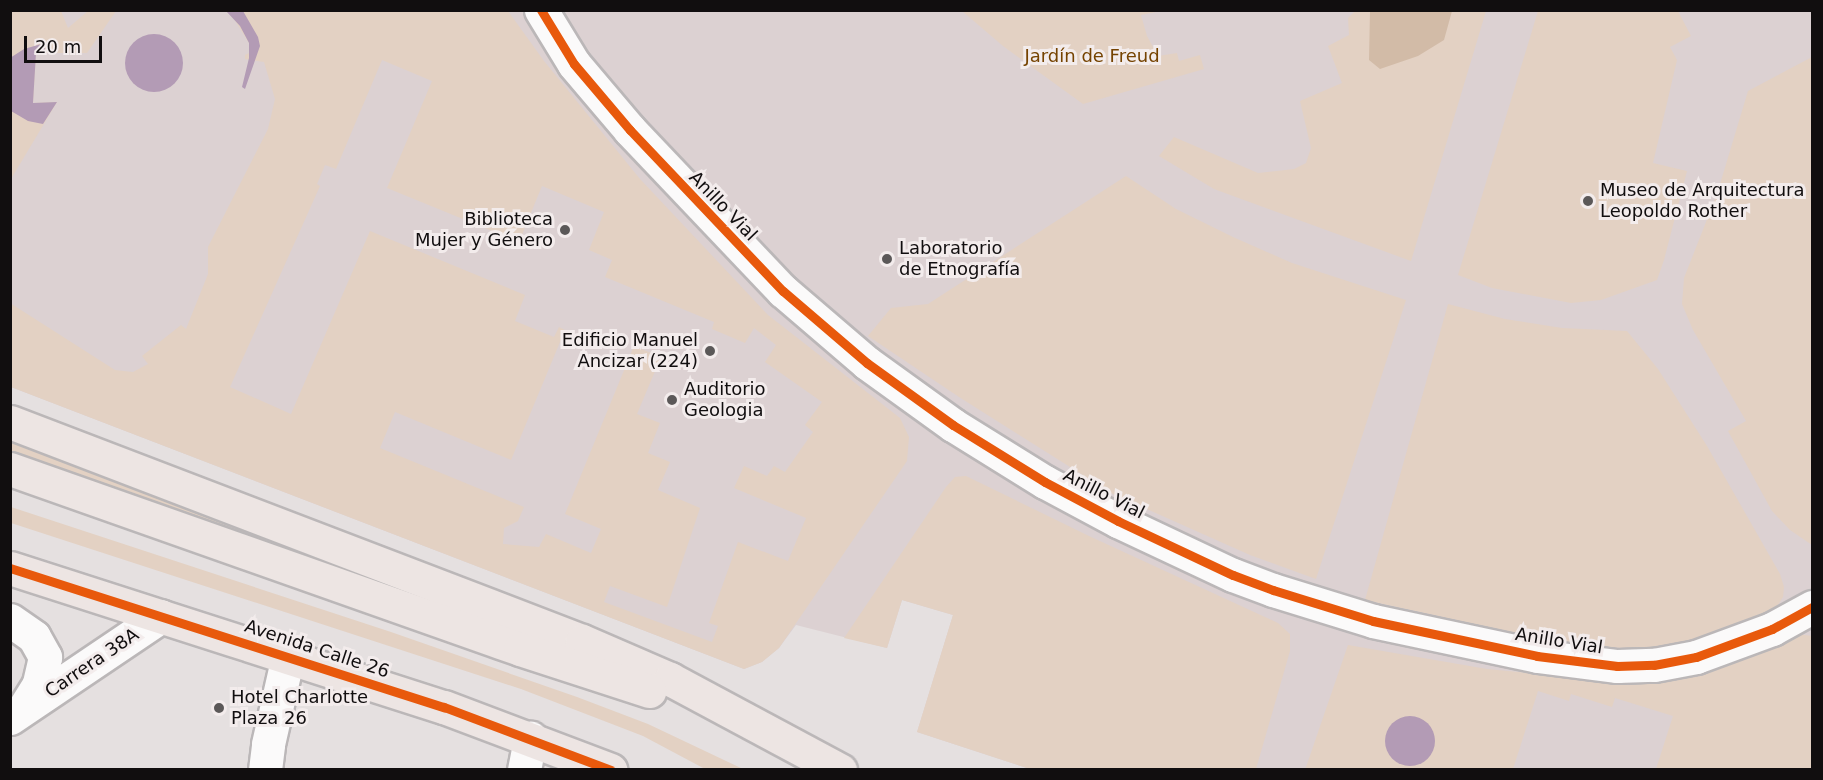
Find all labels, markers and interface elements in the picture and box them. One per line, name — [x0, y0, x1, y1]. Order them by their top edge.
scale bar — [27, 24, 105, 62]
text: 20 m — [35, 36, 81, 57]
park label: Jardín de Freud — [1024, 45, 1160, 67]
street label: Anillo Vial — [685, 167, 761, 245]
place label: Museo de Arquitectura Leopoldo Rother — [1600, 180, 1805, 222]
marker: Museo de Arquitectura Leopoldo Rother — [1581, 194, 1595, 208]
place label: Biblioteca Mujer y Género — [415, 209, 553, 252]
marker: Biblioteca Mujer y Género — [558, 223, 572, 237]
place label: Laboratorio de Etnografía — [899, 238, 1020, 280]
marker: Laboratorio de Etnografía — [880, 252, 894, 266]
place label: Edificio Manuel Ancizar (224) — [562, 330, 698, 372]
marker: Edificio Manuel Ancizar (224) — [703, 344, 717, 358]
place label: Auditorio Geologia — [684, 379, 766, 422]
marker: Auditorio Geologia — [665, 393, 679, 407]
street label: Anillo Vial — [1060, 464, 1148, 524]
street label: Avenida Calle 26 — [242, 615, 392, 683]
street label: Anillo Vial — [1514, 623, 1604, 659]
street label: Carrera 38A — [41, 624, 143, 702]
place label: Hotel Charlotte Plaza 26 — [231, 687, 368, 730]
marker: Hotel Charlotte Plaza 26 — [212, 701, 226, 715]

